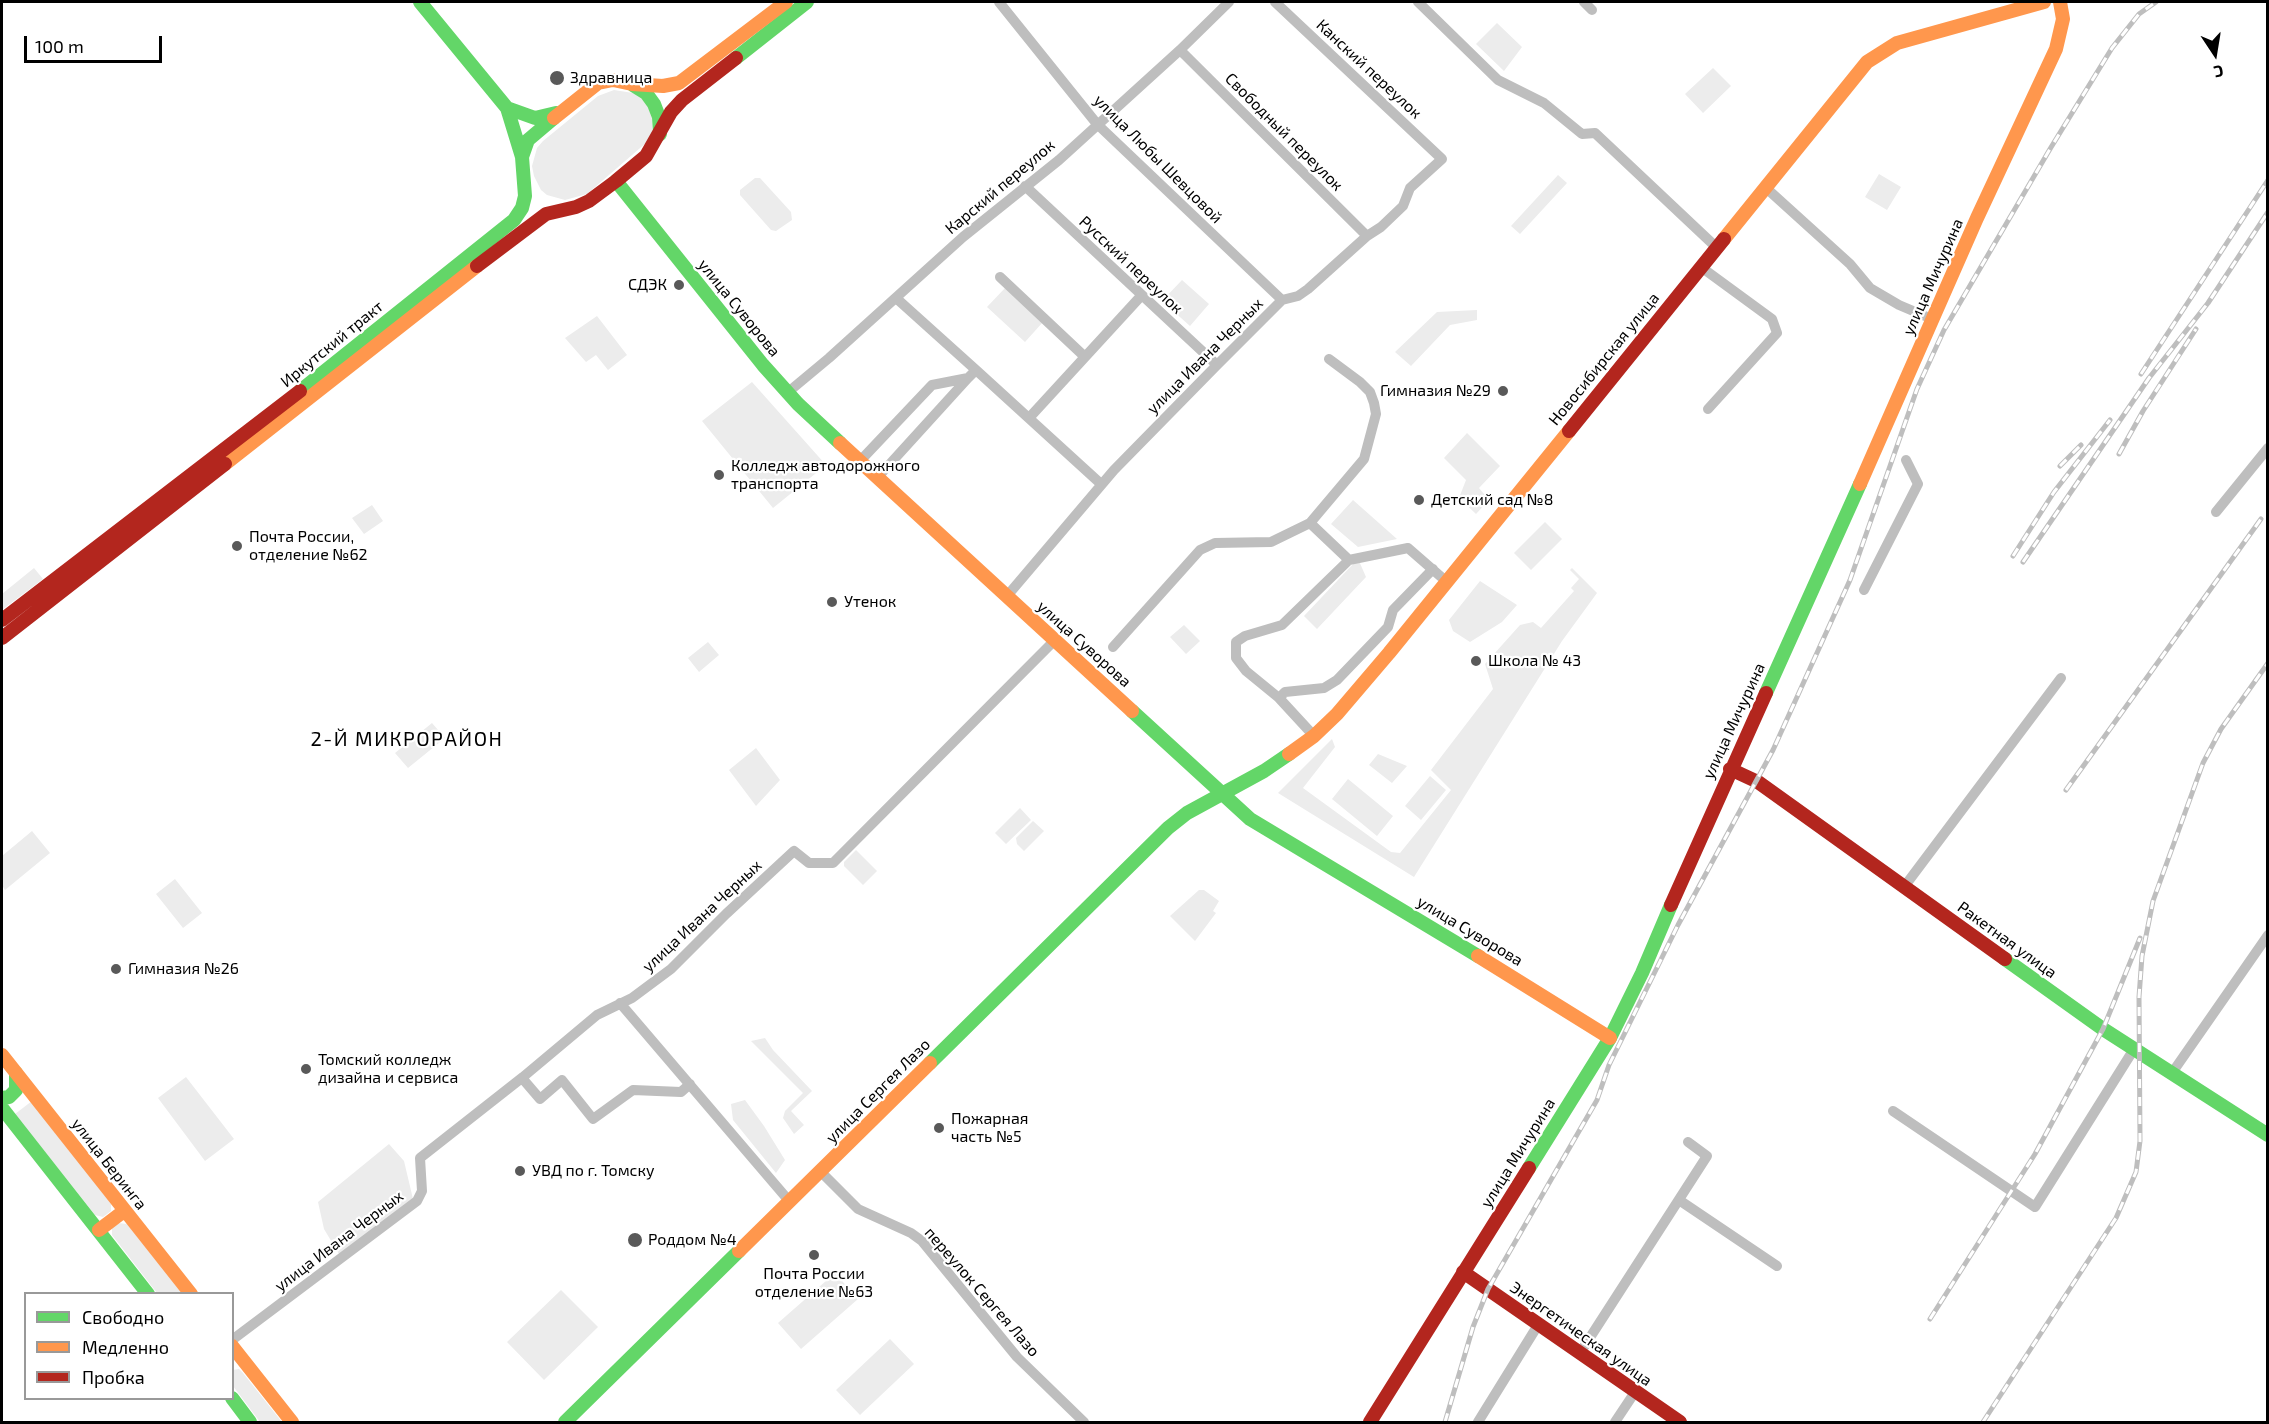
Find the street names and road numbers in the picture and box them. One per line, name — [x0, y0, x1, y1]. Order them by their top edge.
street label: Канский переулок — [1312, 15, 1426, 123]
street label: Свободный переулок — [1221, 69, 1347, 195]
street label: улица Любы Шевцовой — [1090, 91, 1226, 227]
street label: Карский переулок — [941, 136, 1059, 238]
street label: Русский переулок — [1075, 212, 1187, 318]
street label: улица Мичурина — [1899, 216, 1967, 338]
street label: улица Суворова — [694, 255, 784, 361]
street label: Новосибирская улица — [1545, 289, 1663, 429]
street label: улица Ивана Черных — [1143, 294, 1267, 418]
street label: Иркутский тракт — [277, 297, 387, 391]
street label: улица Суворова — [1033, 597, 1135, 691]
street label: улица Мичурина — [1699, 660, 1769, 782]
street label: улица Ивана Черных — [638, 856, 766, 976]
street label: улица Суворова — [1414, 892, 1526, 970]
street label: Ракетная улица — [1954, 898, 2060, 982]
street label: улица Сергея Лазо — [822, 1035, 934, 1147]
street label: улица Мичурина — [1477, 1095, 1559, 1211]
street label: улица Беринга — [67, 1114, 151, 1214]
street label: улица Ивана Черных — [271, 1186, 407, 1296]
street label: переулок Сергея Лазо — [920, 1223, 1044, 1361]
street label: Энергетическая улица — [1506, 1278, 1656, 1390]

